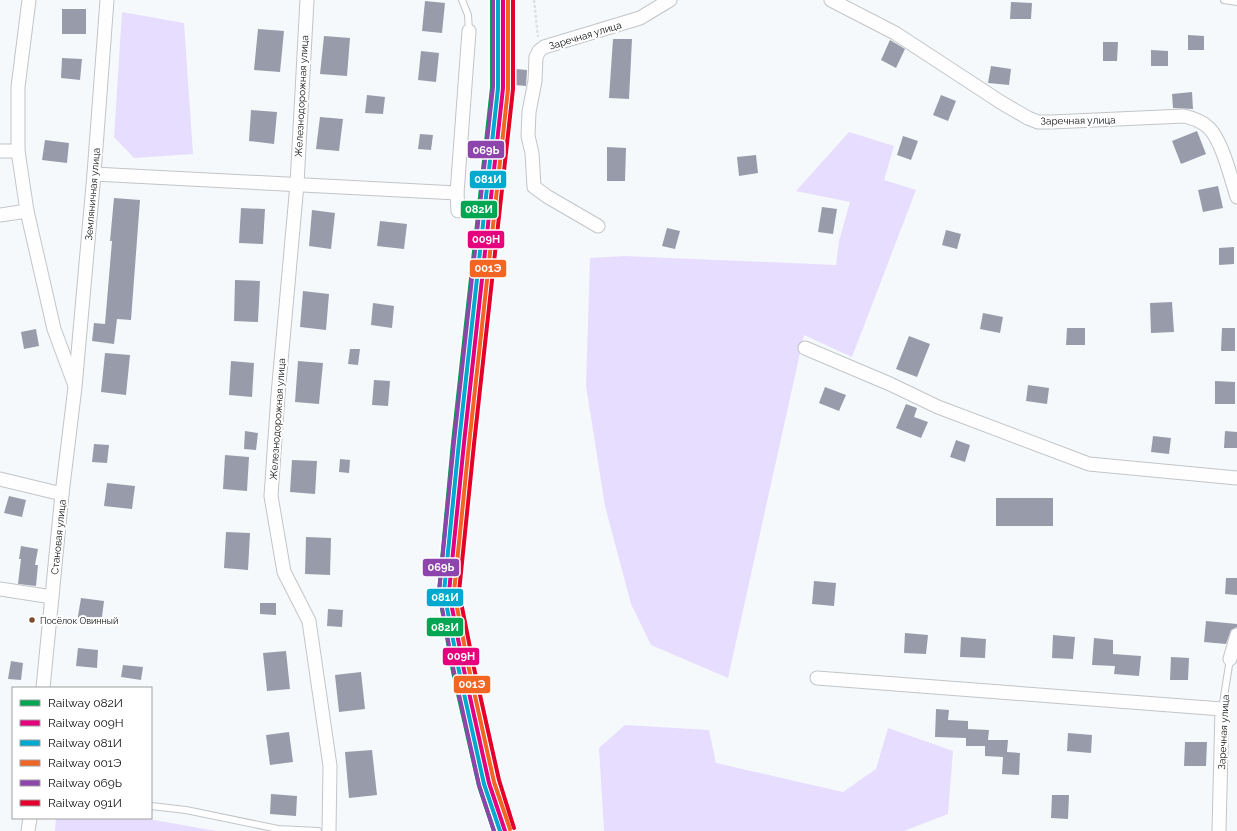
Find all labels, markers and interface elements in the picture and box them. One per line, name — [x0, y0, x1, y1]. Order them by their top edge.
street label: Заречная улица — [548, 19, 623, 52]
street label: Железнодорожная улица — [293, 35, 310, 157]
street label: Заречная улица — [1040, 114, 1116, 127]
line badge: 069Ь — [467, 140, 505, 159]
text: 069Ь — [473, 144, 499, 157]
street label: Земляничная улица — [83, 147, 102, 241]
line badge: 081И — [469, 170, 507, 189]
text: 081И — [474, 173, 502, 186]
line badge: 082И — [460, 200, 498, 219]
text: 082И — [465, 203, 493, 216]
line badge: 009Н — [467, 230, 505, 249]
text: 009Н — [472, 233, 500, 246]
line badge: 001Э — [469, 259, 507, 278]
text: 001Э — [475, 262, 502, 275]
street label: Железнодорожная улица — [268, 358, 287, 480]
street label: Становая улица — [49, 499, 68, 575]
line badge: 069Ь — [422, 558, 460, 577]
text: 069Ь — [428, 561, 454, 574]
line badge: 081И — [426, 588, 464, 607]
text: 081И — [431, 591, 459, 604]
marker: Посёлок Овинный — [27, 615, 37, 625]
place label: Посёлок Овинный — [40, 616, 118, 626]
line badge: 082И — [426, 617, 464, 637]
text: 082И — [431, 621, 459, 634]
line badge: 009Н — [442, 647, 480, 666]
text: 009Н — [447, 650, 475, 663]
line badge: 001Э — [453, 675, 491, 694]
text: 001Э — [459, 678, 486, 691]
legend — [12, 687, 152, 819]
street label: Заречная улица — [1216, 694, 1231, 770]
text: Railway 082И — [48, 696, 123, 710]
text: Railway 009Н — [48, 716, 124, 730]
text: Railway 081И — [48, 736, 122, 750]
text: Railway 001Э — [48, 756, 122, 770]
text: Railway 069Ь — [48, 776, 122, 790]
text: Railway 091И — [48, 796, 122, 810]

